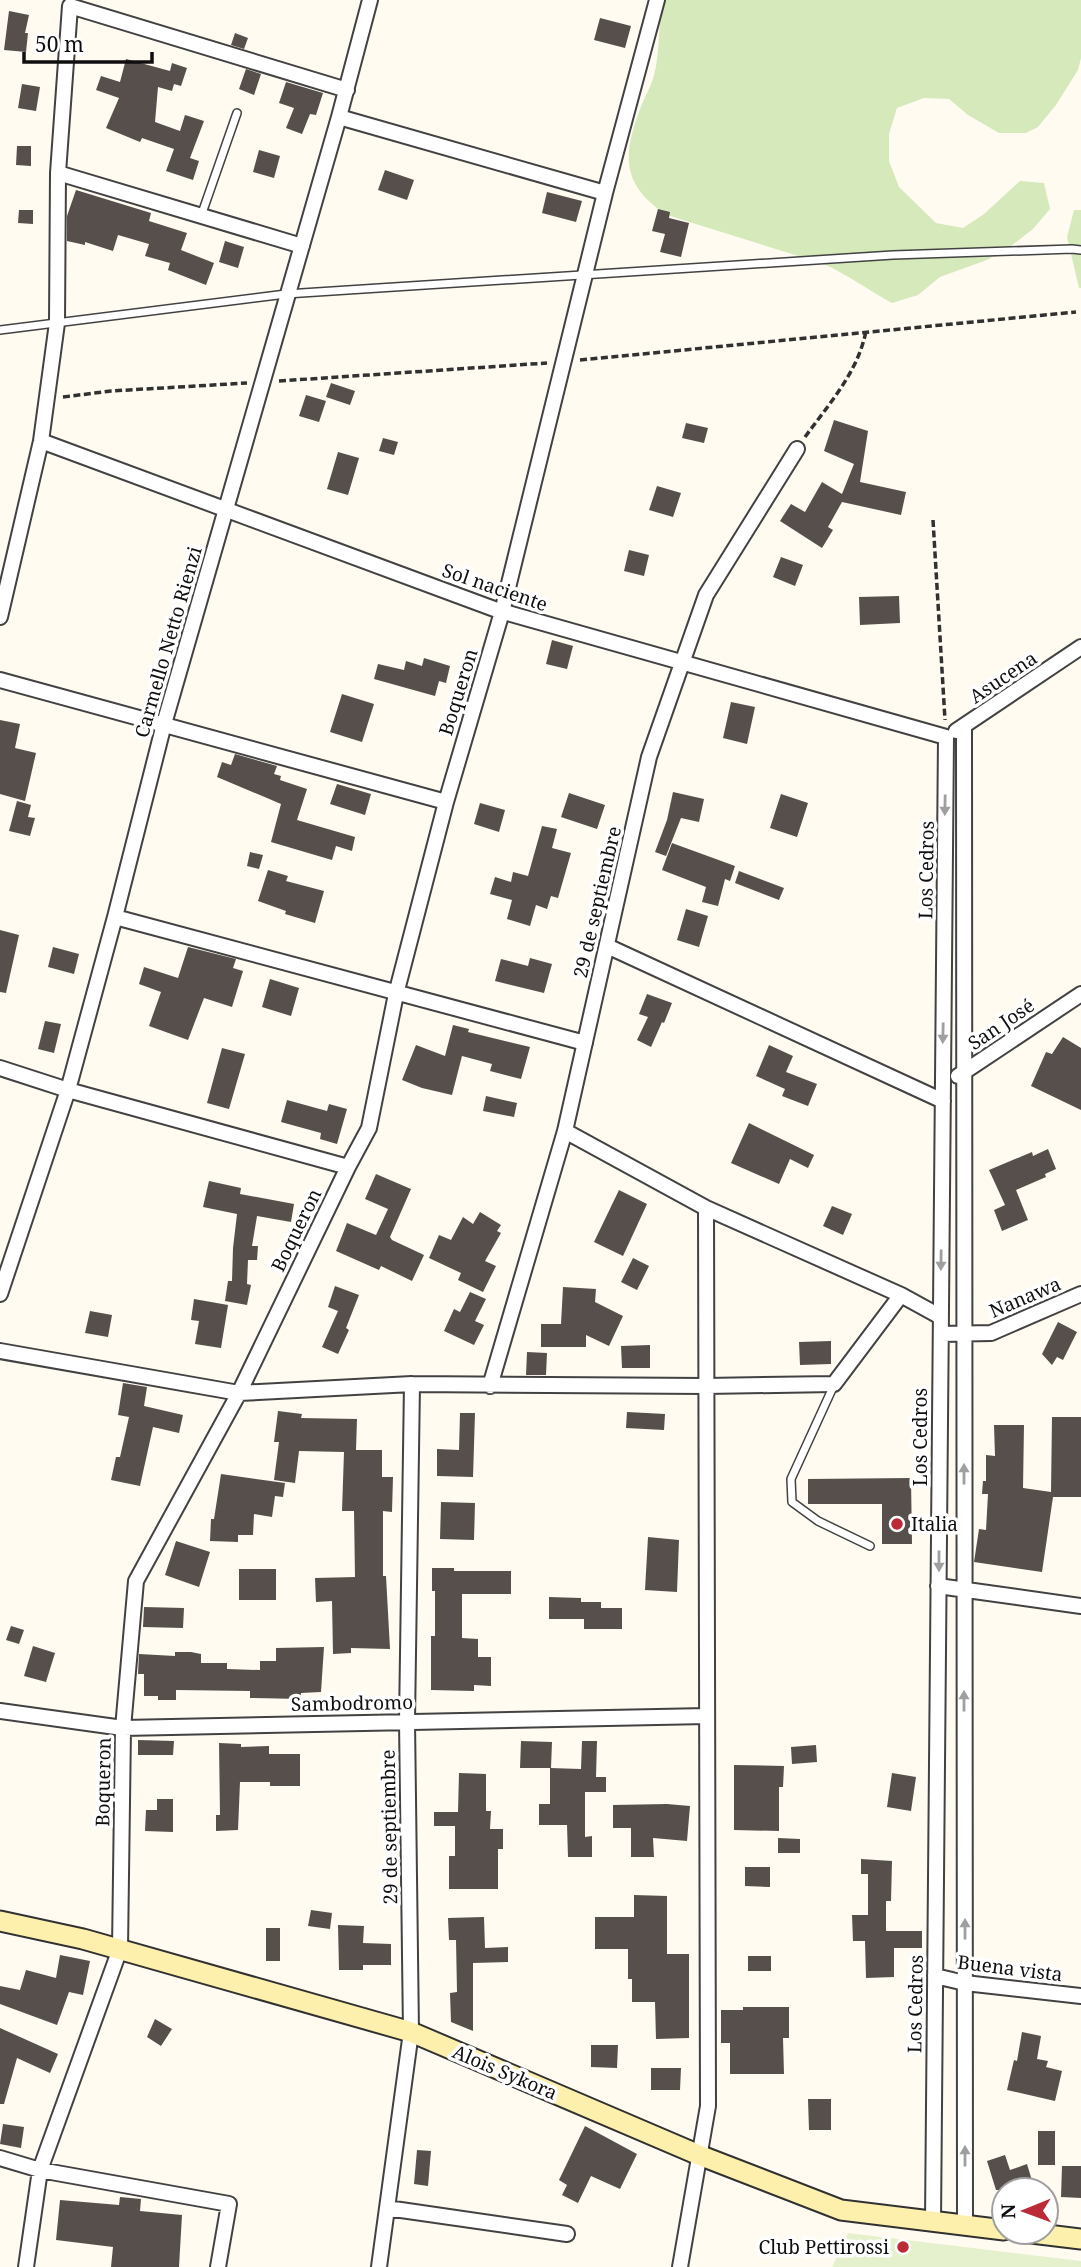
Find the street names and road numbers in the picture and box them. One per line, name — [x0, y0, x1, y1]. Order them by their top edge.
street label: Carmello Netto Rienzi — [128, 543, 208, 741]
street label: Sol naciente — [439, 557, 551, 617]
street label: Boqueron — [432, 645, 484, 739]
street label: Asucena — [964, 645, 1042, 709]
street label: Los Cedros — [912, 821, 940, 919]
street label: 29 de septiembre — [567, 824, 627, 980]
street label: San José — [963, 992, 1039, 1056]
street label: Boqueron — [265, 1184, 327, 1276]
street label: Nanawa — [985, 1270, 1065, 1324]
street label: Los Cedros — [907, 1388, 933, 1486]
street label: Sambodromo — [291, 1689, 413, 1717]
street label: Boqueron — [89, 1737, 117, 1827]
street label: 29 de septiembre — [375, 1749, 403, 1905]
street label: Buena vista — [956, 1949, 1064, 1987]
street label: Los Cedros — [901, 1955, 929, 2053]
street label: Alois Sykora — [449, 2038, 561, 2106]

